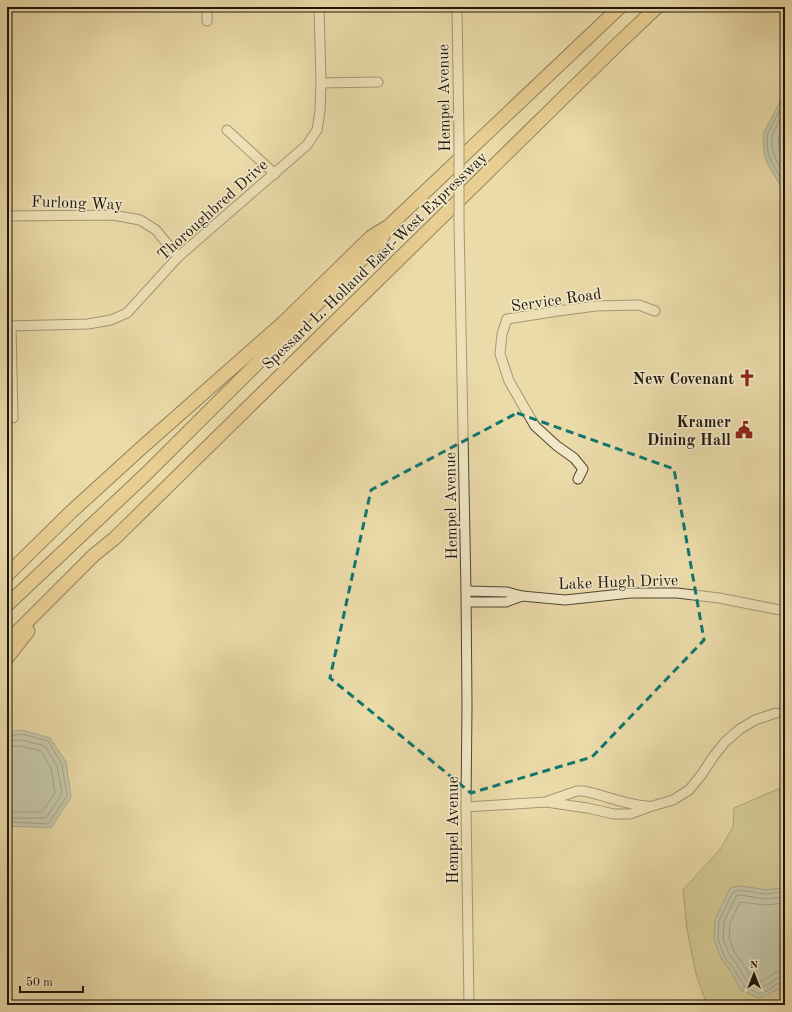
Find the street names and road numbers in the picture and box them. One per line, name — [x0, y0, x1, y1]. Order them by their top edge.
street label: Hempel Avenue — [436, 44, 454, 152]
street label: Spessard L. Holland East-West Expressway — [260, 149, 491, 373]
street label: Thoroughbred Drive — [155, 157, 271, 264]
street label: Furlong Way — [31, 194, 124, 214]
street label: Service Road — [510, 287, 603, 315]
street label: Hempel Avenue — [443, 452, 461, 560]
street label: Lake Hugh Drive — [558, 573, 678, 593]
street label: Hempel Avenue — [446, 776, 462, 884]

